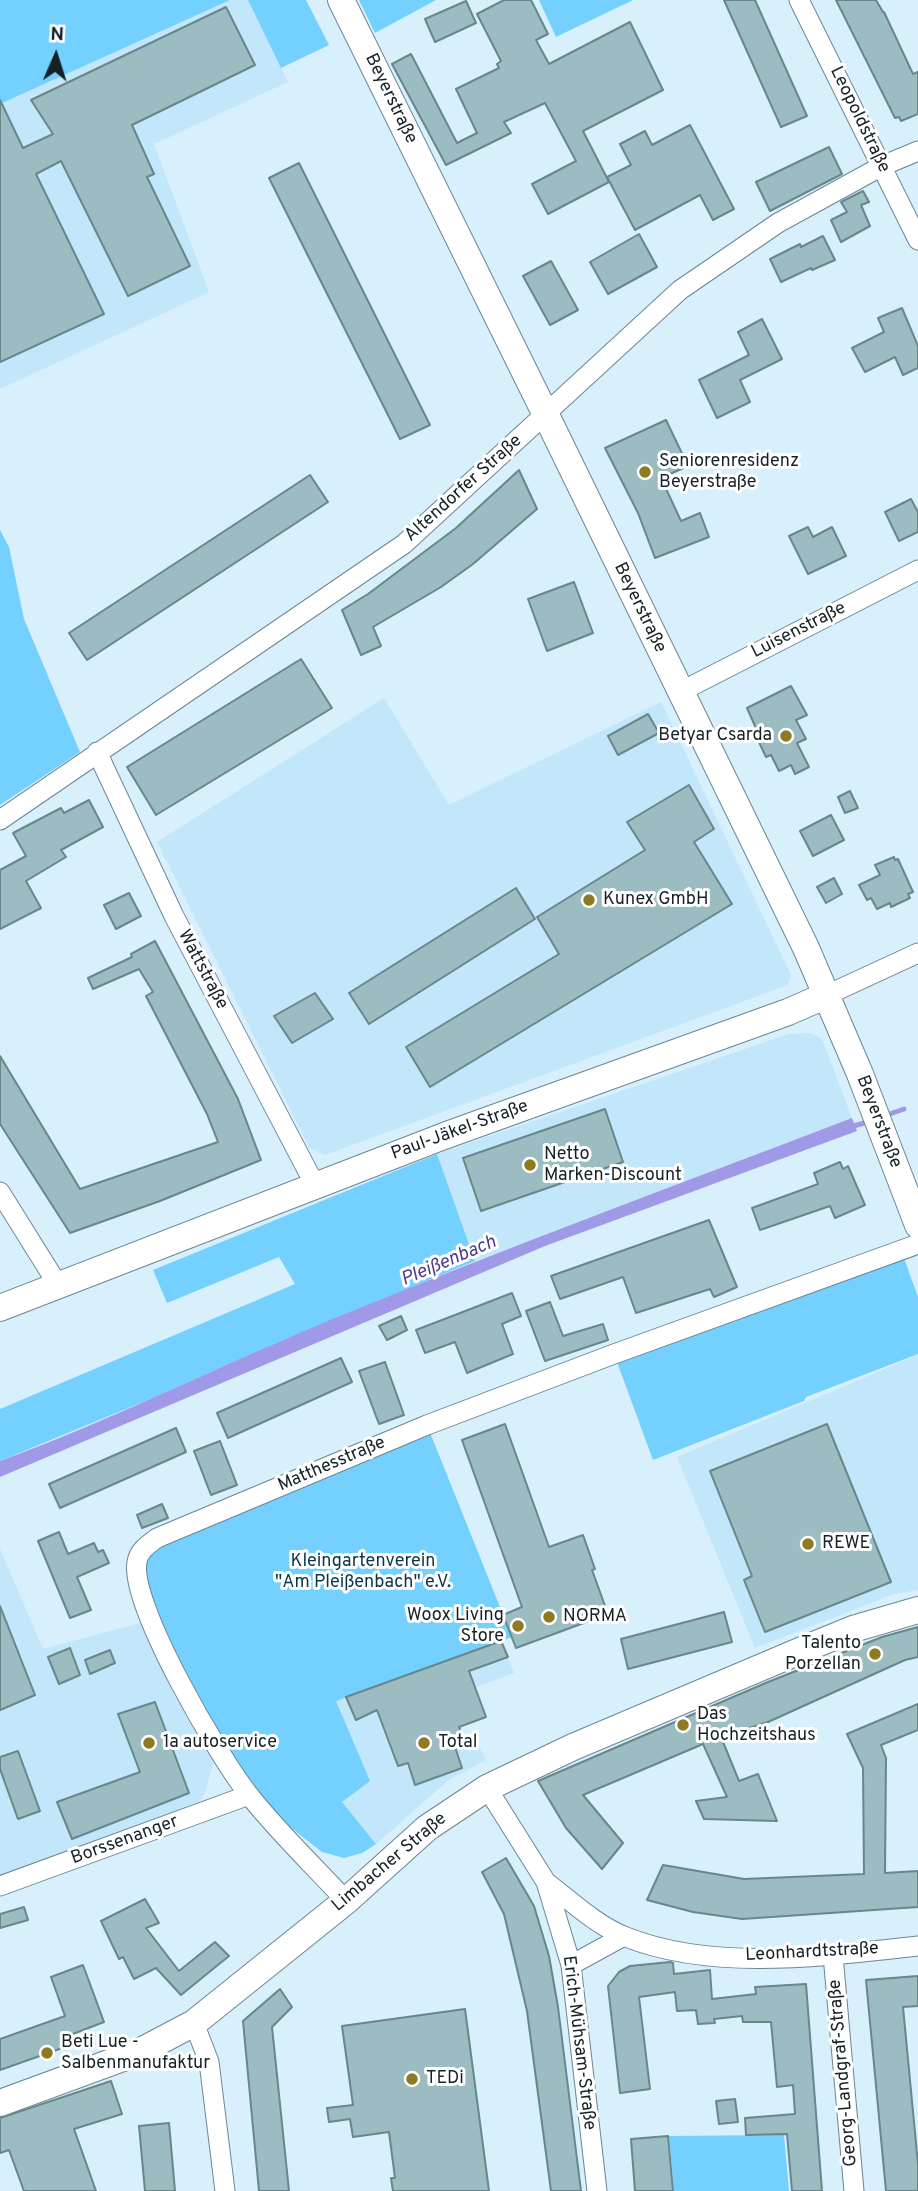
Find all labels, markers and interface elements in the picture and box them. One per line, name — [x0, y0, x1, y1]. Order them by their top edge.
north arrow — [21, 21, 91, 91]
text: N — [50, 23, 65, 47]
street label: Beyerstraße — [359, 50, 421, 148]
street label: Leopoldstraße — [824, 63, 894, 177]
street label: Altendorfer Straße — [401, 431, 527, 547]
place label: Seniorenresidenz Beyerstraße — [659, 451, 799, 494]
marker: Seniorenresidenz Beyerstraße — [637, 464, 653, 480]
street label: Beyerstraße — [608, 559, 670, 657]
street label: Luisenstraße — [748, 598, 850, 664]
place label: Betyar Csarda — [658, 725, 772, 747]
marker: Betyar Csarda — [778, 728, 794, 744]
place label: Kunex GmbH — [603, 889, 708, 911]
marker: Kunex GmbH — [581, 892, 597, 908]
street label: Wattstraße — [172, 926, 232, 1014]
street label: Beyerstraße — [850, 1073, 906, 1171]
street label: Paul-Jäkel-Straße — [388, 1096, 532, 1166]
place label: Netto Marken-Discount — [544, 1144, 682, 1186]
marker: Netto Marken-Discount — [522, 1157, 538, 1173]
water label: Pleißenbach — [398, 1232, 500, 1292]
street label: Matthesstraße — [275, 1433, 389, 1497]
place label: REWE — [822, 1533, 870, 1555]
marker: REWE — [800, 1536, 816, 1552]
park label: Kleingartenverein "Am Pleißenbach" e.V. — [275, 1551, 451, 1594]
place label: Woox Living Store — [407, 1605, 504, 1648]
place label: NORMA — [563, 1606, 627, 1628]
marker: NORMA — [541, 1609, 557, 1625]
marker: Woox Living Store — [510, 1618, 526, 1634]
place label: Talento Porzellan — [785, 1633, 861, 1676]
marker: Talento Porzellan — [867, 1646, 883, 1662]
place label: Das Hochzeitshaus — [697, 1704, 816, 1746]
marker: Das Hochzeitshaus — [675, 1717, 691, 1733]
place label: 1a autoservice — [163, 1732, 277, 1754]
place label: Total — [438, 1732, 478, 1754]
marker: 1a autoservice — [141, 1735, 157, 1751]
marker: Total — [416, 1735, 432, 1751]
street label: Limbacher Straße — [328, 1809, 452, 1917]
street label: Borssenanger — [68, 1812, 182, 1870]
street label: Leonhardtstraße — [745, 1939, 879, 1967]
street label: Erich-Mühsam-Straße — [557, 1955, 599, 2131]
street label: Georg-Landgraf-Straße — [825, 1978, 863, 2168]
place label: Beti Lue - Salbenmanufaktur — [61, 2032, 210, 2074]
marker: Beti Lue - Salbenmanufaktur — [39, 2045, 55, 2061]
place label: TEDi — [426, 2068, 464, 2090]
marker: TEDi — [404, 2071, 420, 2087]

